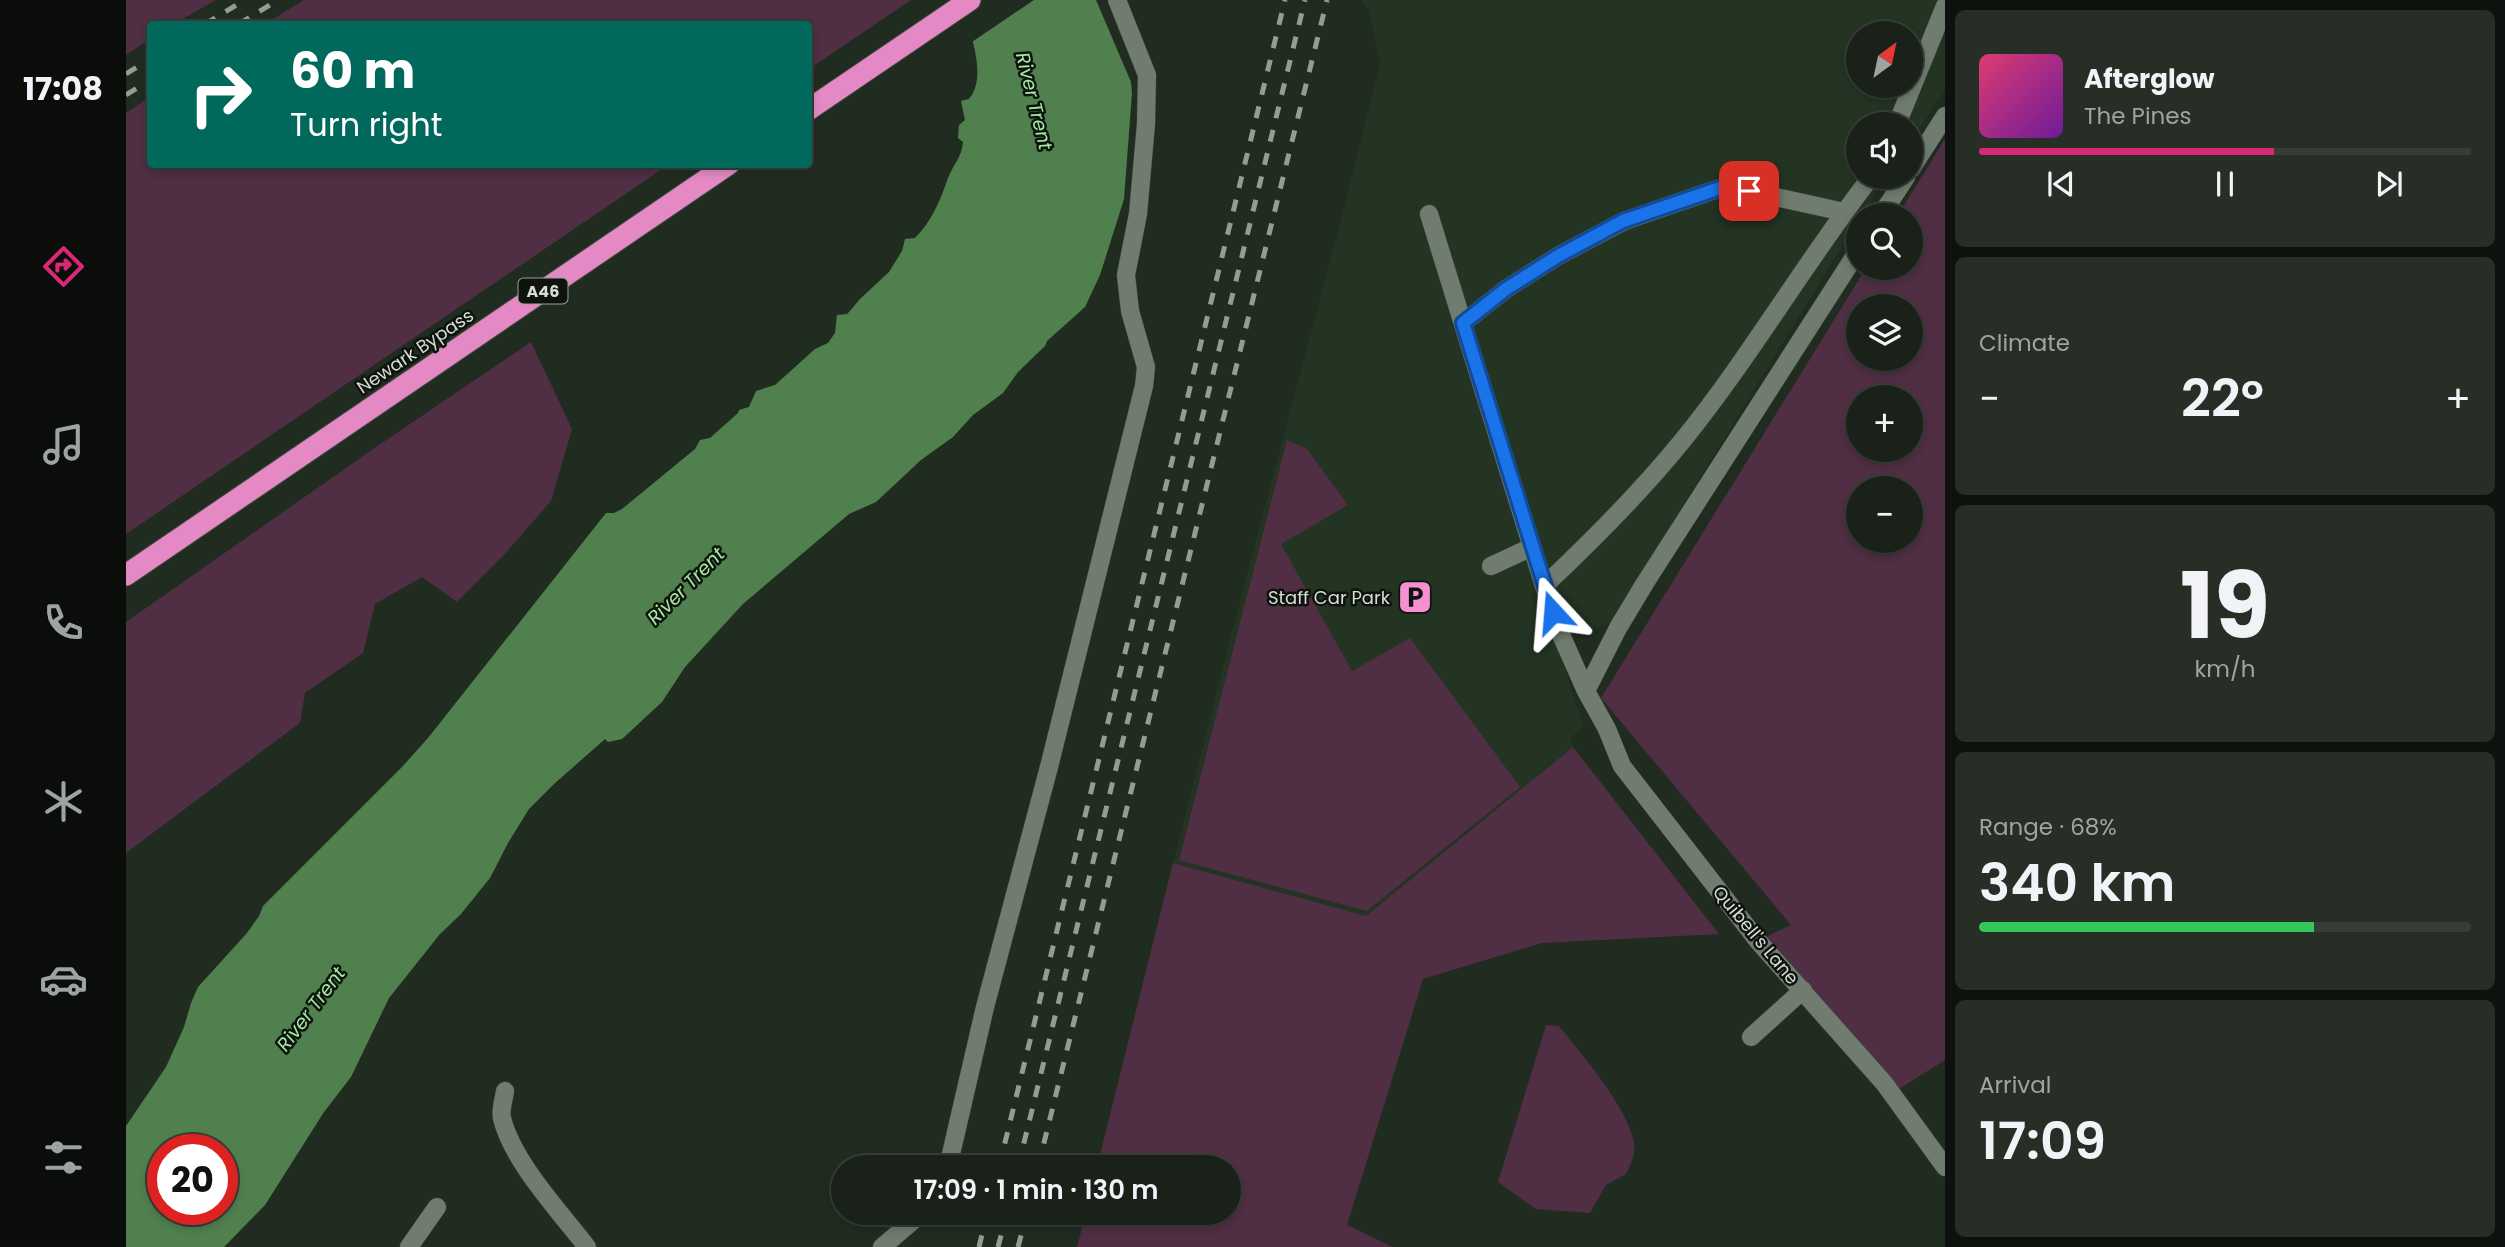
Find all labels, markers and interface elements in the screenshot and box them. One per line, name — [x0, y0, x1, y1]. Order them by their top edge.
north arrow — [1846, 21, 1923, 98]
map controls — [1846, 21, 1923, 553]
text: 60 m — [290, 37, 415, 105]
icon: right — [175, 49, 266, 140]
water label: River Trent — [1009, 49, 1059, 154]
text: Afterglow — [2084, 61, 2215, 97]
text: 17:08 — [23, 66, 103, 111]
text: The Pines — [2084, 100, 2192, 132]
text: Turn right — [290, 102, 442, 147]
button: sound — [1846, 112, 1923, 189]
pin — [1719, 161, 1779, 221]
icon: previous — [2042, 165, 2080, 203]
icon: pause — [2206, 165, 2244, 203]
icon: next — [2370, 165, 2408, 203]
icon: arrive — [1730, 172, 1768, 210]
button: search — [1846, 203, 1923, 280]
icon: directions — [39, 242, 88, 291]
road number: A46 — [518, 278, 568, 304]
button: layers — [1846, 294, 1923, 371]
street label: Newark Bypass — [352, 303, 478, 399]
text: Climate — [1979, 327, 2070, 359]
text: 22° — [2181, 362, 2264, 435]
text: − — [1979, 372, 2000, 425]
text: + — [2445, 372, 2471, 425]
button: + — [1846, 385, 1923, 462]
icon: music — [39, 420, 88, 469]
button: − — [1846, 476, 1923, 553]
water label: River Trent — [641, 540, 732, 631]
text: 19 — [2180, 542, 2270, 670]
position arrow — [1516, 575, 1590, 649]
parking icon: Staff Car Park — [1396, 578, 1434, 616]
place label: Staff Car Park — [1268, 585, 1391, 610]
icon: phone — [39, 598, 88, 647]
text: km/h — [2194, 653, 2256, 685]
icon: climate — [39, 777, 88, 826]
text: Range · 68% — [1979, 811, 2117, 843]
text: 340 km — [1979, 846, 2175, 919]
street label: Quibell's Lane — [1707, 880, 1805, 990]
icon: car — [39, 955, 88, 1004]
water label: River Trent — [270, 960, 352, 1057]
text: Arrival — [1979, 1069, 2051, 1101]
text: 17:09 — [1979, 1104, 2106, 1177]
icon: filters — [39, 1133, 88, 1182]
speed limit sign: 20 — [147, 1134, 238, 1225]
text: 17:09 · 1 min · 130 m — [914, 1172, 1158, 1208]

